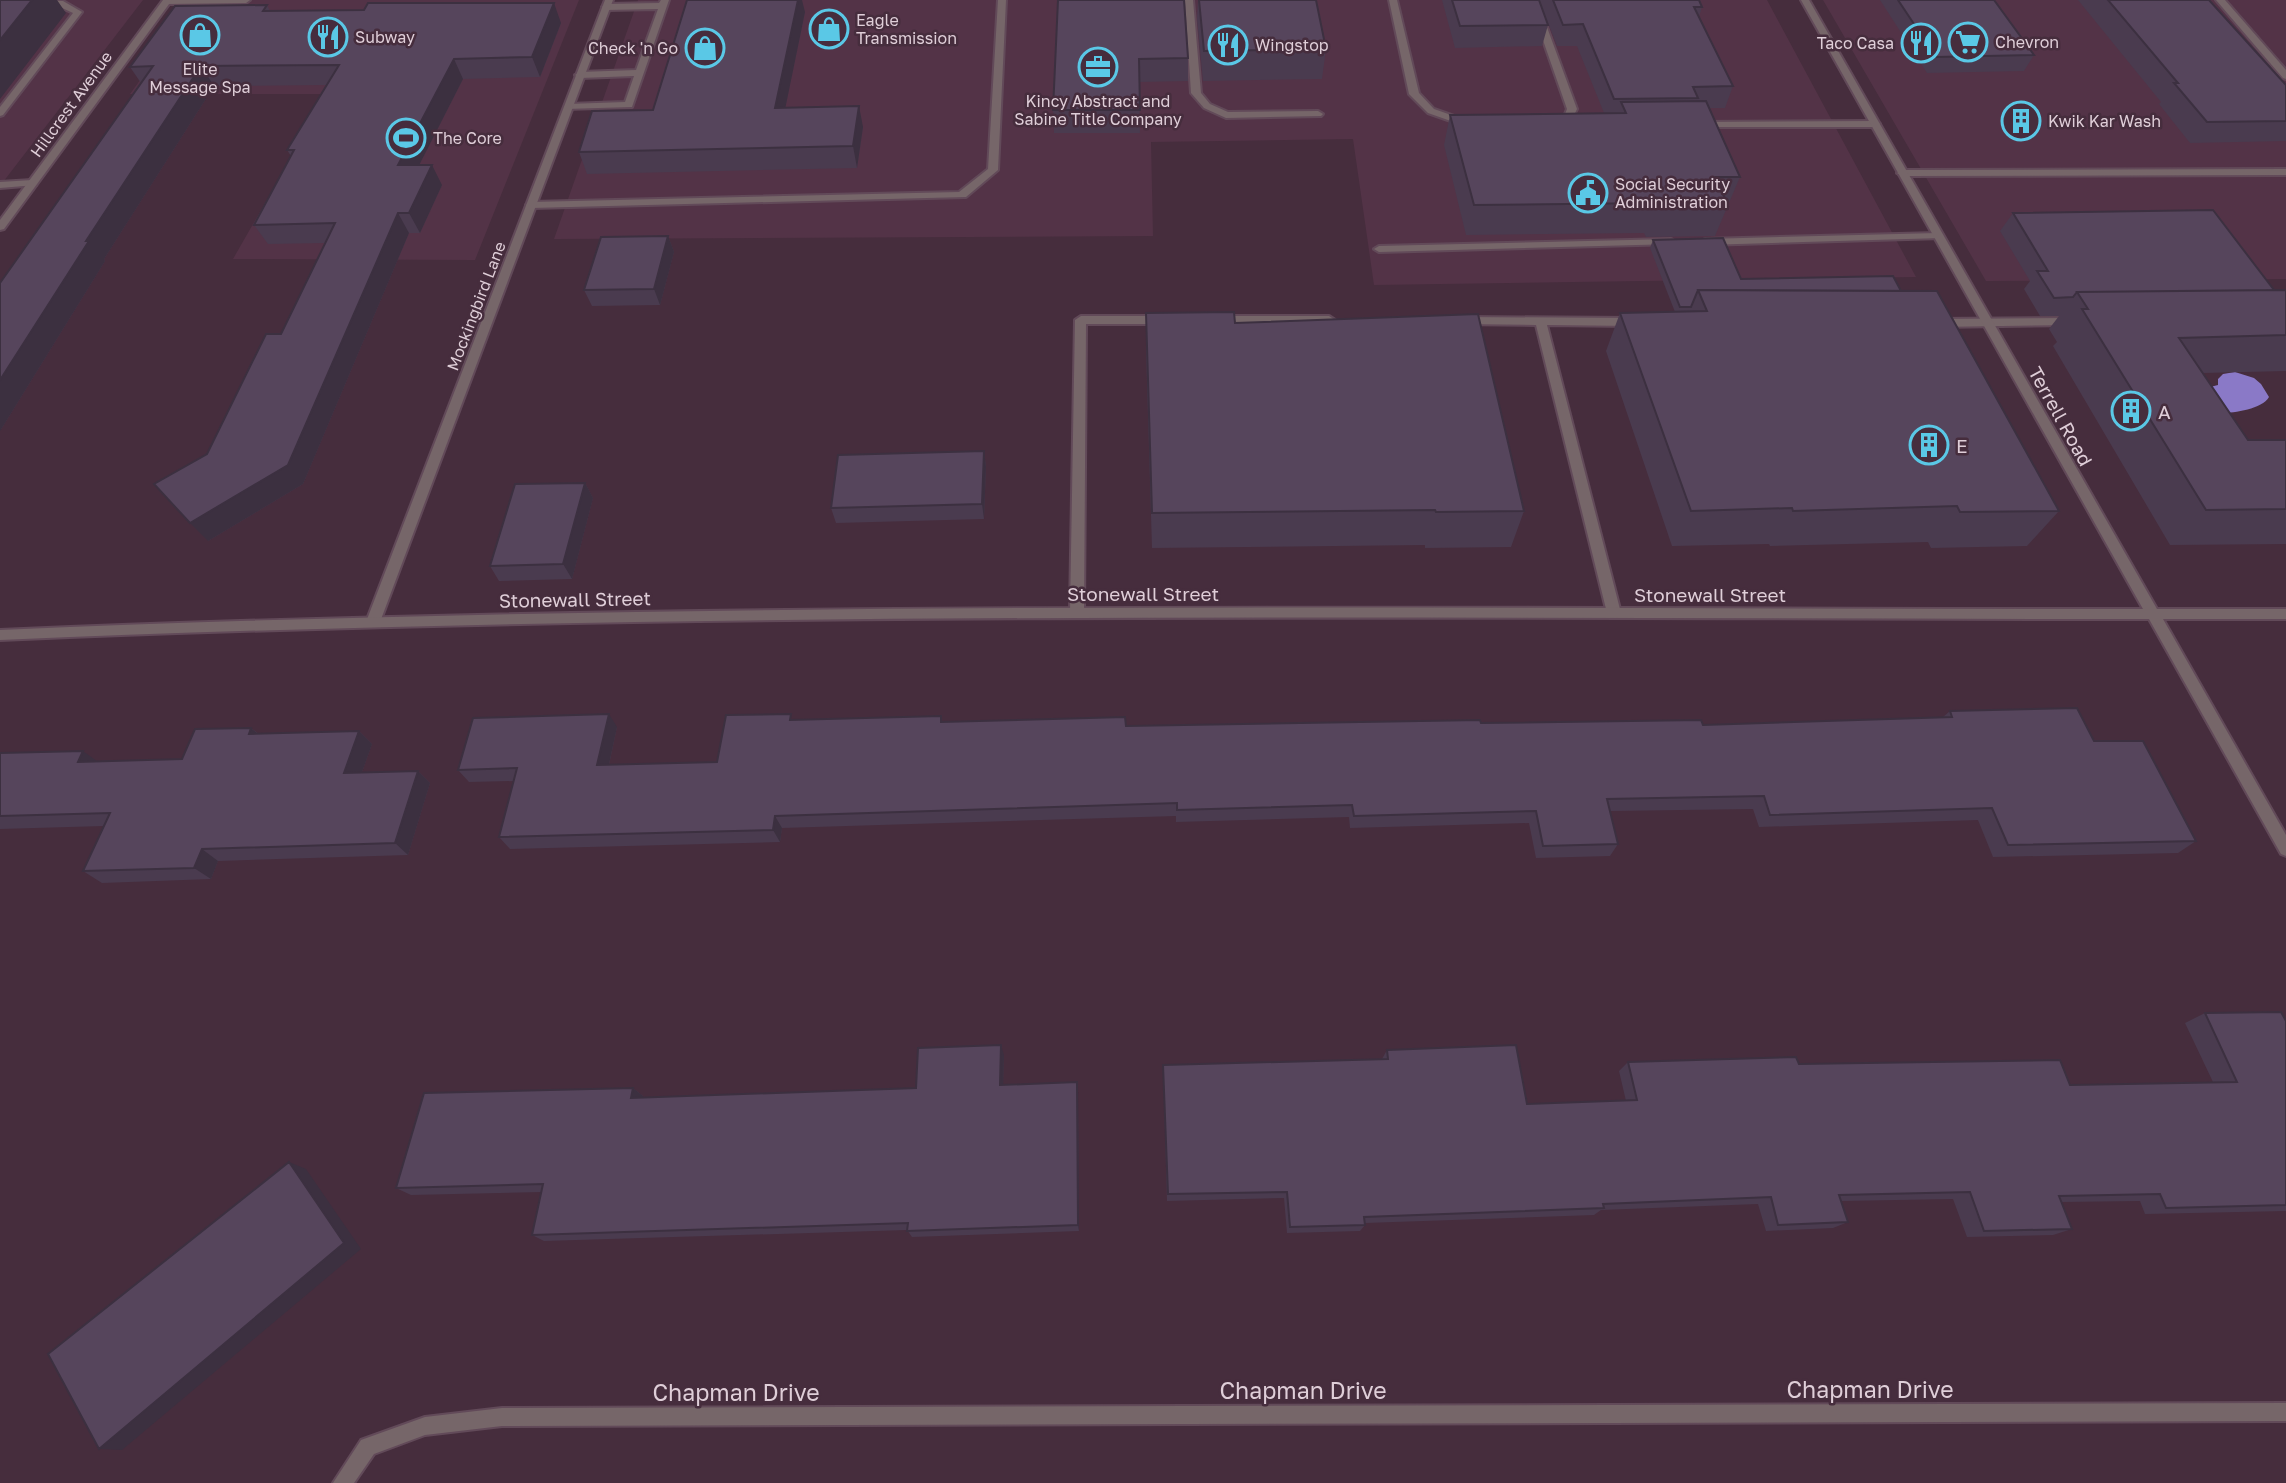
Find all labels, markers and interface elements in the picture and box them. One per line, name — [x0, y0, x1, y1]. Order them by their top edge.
shop icon: Eagle Transmission — [808, 8, 850, 50]
place label: Eagle Transmission — [856, 10, 957, 48]
shop icon: Elite Message Spa — [179, 14, 221, 56]
restaurant icon: Subway — [307, 16, 349, 58]
supermarket icon: Chevron — [1947, 21, 1989, 63]
restaurant icon: Taco Casa — [1900, 22, 1942, 64]
restaurant icon: Wingstop — [1207, 24, 1249, 66]
place label: Subway — [355, 27, 415, 47]
shop icon: Check 'n Go — [684, 27, 726, 69]
place label: Chevron — [1995, 32, 2059, 52]
place label: Taco Casa — [1817, 33, 1894, 53]
place label: Wingstop — [1255, 35, 1329, 55]
place label: Check 'n Go — [588, 38, 678, 58]
office icon: Kincy Abstract and Sabine Title Company — [1077, 46, 1119, 88]
street label: Hillcrest Avenue — [26, 47, 116, 161]
place label: Elite Message Spa — [149, 59, 251, 97]
place label: Kincy Abstract and Sabine Title Company — [1014, 91, 1182, 129]
building icon: Kwik Kar Wash — [2000, 100, 2042, 142]
place label: Kwik Kar Wash — [2048, 111, 2161, 131]
sports icon: The Core — [385, 117, 427, 159]
place label: The Core — [433, 128, 502, 148]
public building icon: Social Security Administration — [1567, 172, 1609, 214]
place label: Social Security Administration — [1615, 174, 1730, 212]
street label: Mockingbird Lane — [442, 239, 510, 373]
street label: Terrell Road — [2024, 362, 2098, 470]
building icon: A — [2110, 390, 2152, 432]
place label: A — [2158, 400, 2171, 423]
building icon: E — [1908, 424, 1950, 466]
place label: E — [1956, 434, 1968, 457]
street label: Stonewall Street — [1067, 582, 1219, 605]
street label: Stonewall Street — [1634, 583, 1786, 606]
street label: Stonewall Street — [499, 586, 651, 612]
street label: Chapman Drive — [1786, 1375, 1954, 1403]
street label: Chapman Drive — [1219, 1376, 1387, 1404]
street label: Chapman Drive — [652, 1378, 820, 1406]

